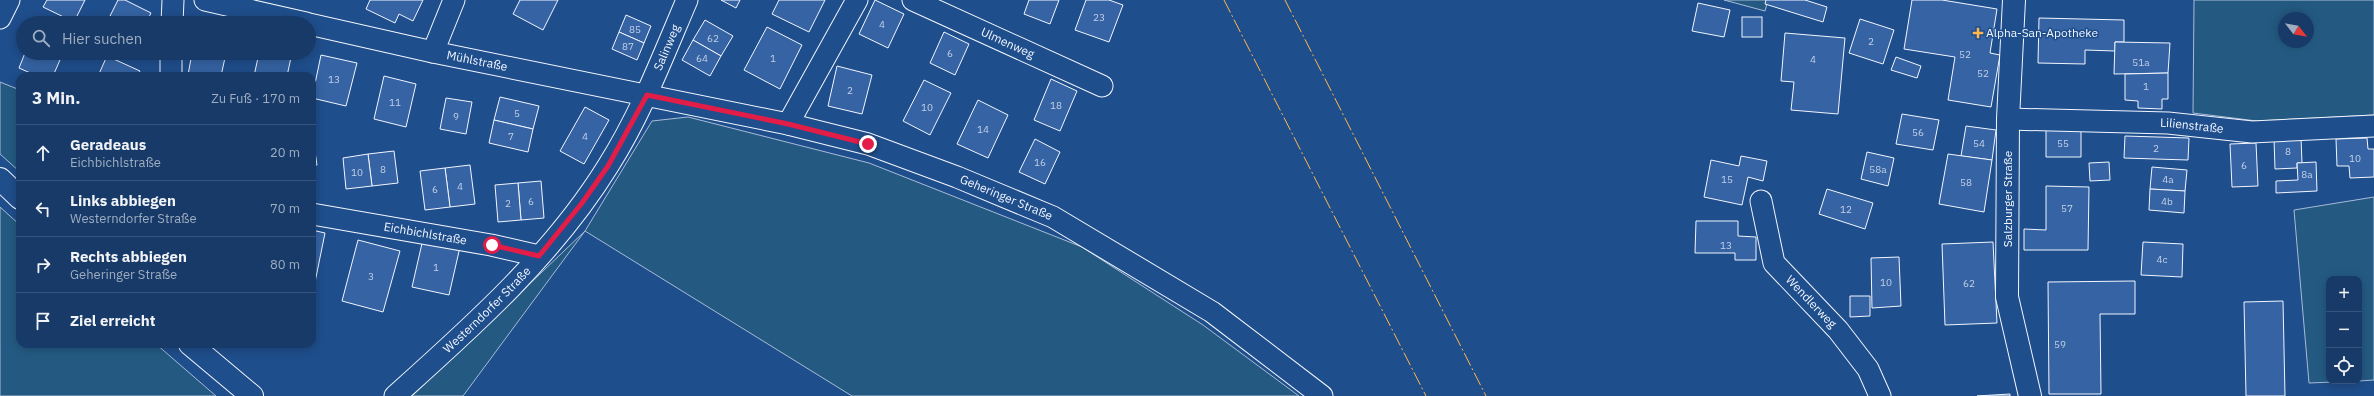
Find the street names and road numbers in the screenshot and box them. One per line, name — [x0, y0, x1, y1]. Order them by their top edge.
street label: Salinweg — [650, 21, 683, 73]
street label: Ulmenweg — [979, 24, 1038, 62]
street label: Mühlstraße — [445, 47, 509, 74]
street label: Lilienstraße — [2160, 115, 2225, 136]
street label: Salzburger Straße — [2000, 150, 2015, 247]
street label: Geheringer Straße — [958, 171, 1055, 223]
street label: Eichbichlstraße — [383, 219, 468, 248]
street label: Westerndorfer Straße — [440, 263, 534, 356]
street label: Wendlerweg — [1783, 272, 1841, 331]

